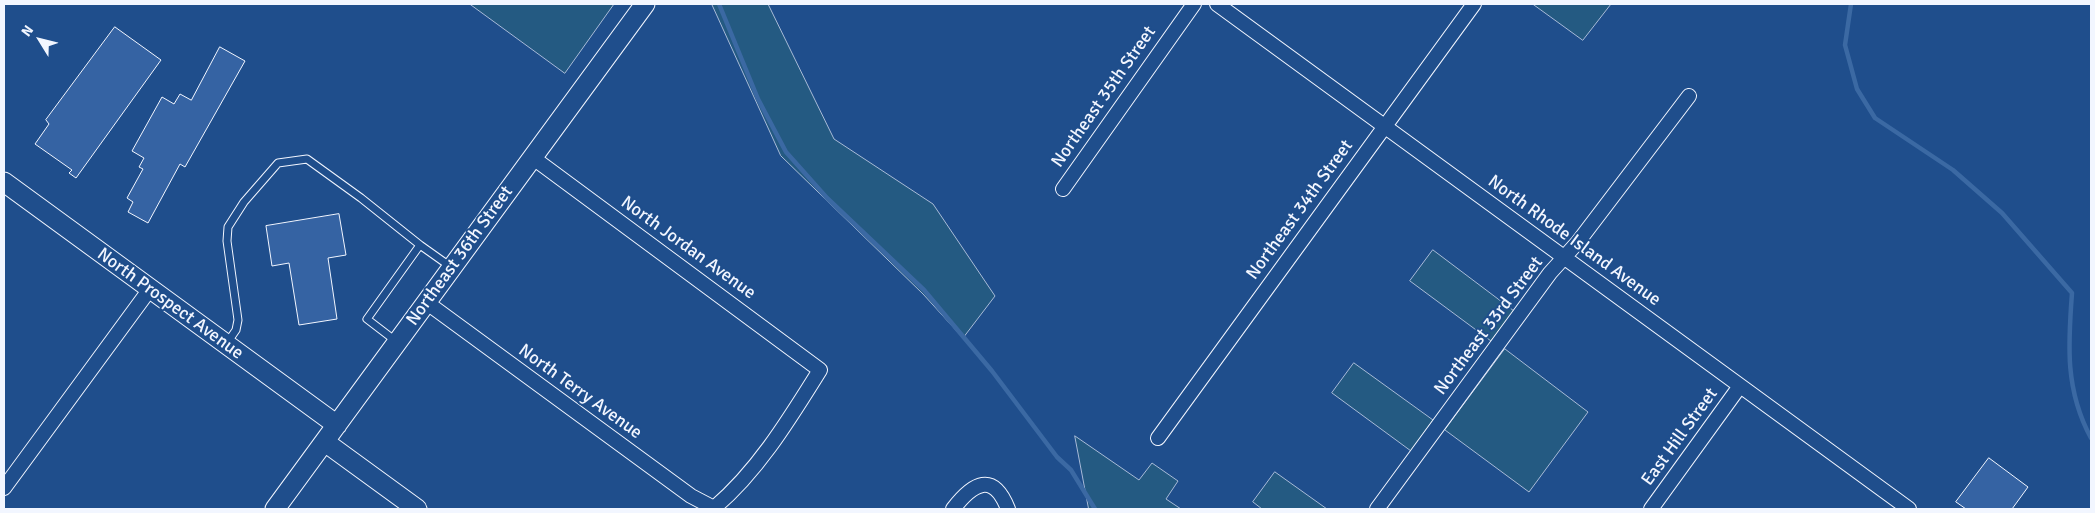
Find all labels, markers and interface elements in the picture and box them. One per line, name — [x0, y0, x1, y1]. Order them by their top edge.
north arrow — [15, 15, 65, 65]
text: N — [18, 22, 37, 40]
street label: Northeast 35th Street — [1047, 22, 1161, 172]
street label: Northeast 34th Street — [1242, 136, 1358, 284]
street label: North Rhode Island Avenue — [1483, 171, 1665, 311]
street label: Northeast 36th Street — [402, 182, 518, 330]
street label: North Jordan Avenue — [616, 192, 760, 304]
street label: North Prospect Avenue — [93, 244, 247, 364]
street label: Northeast 33rd Street — [1430, 253, 1548, 399]
street label: North Terry Avenue — [514, 340, 646, 444]
street label: East Hill Street — [1637, 384, 1723, 490]

